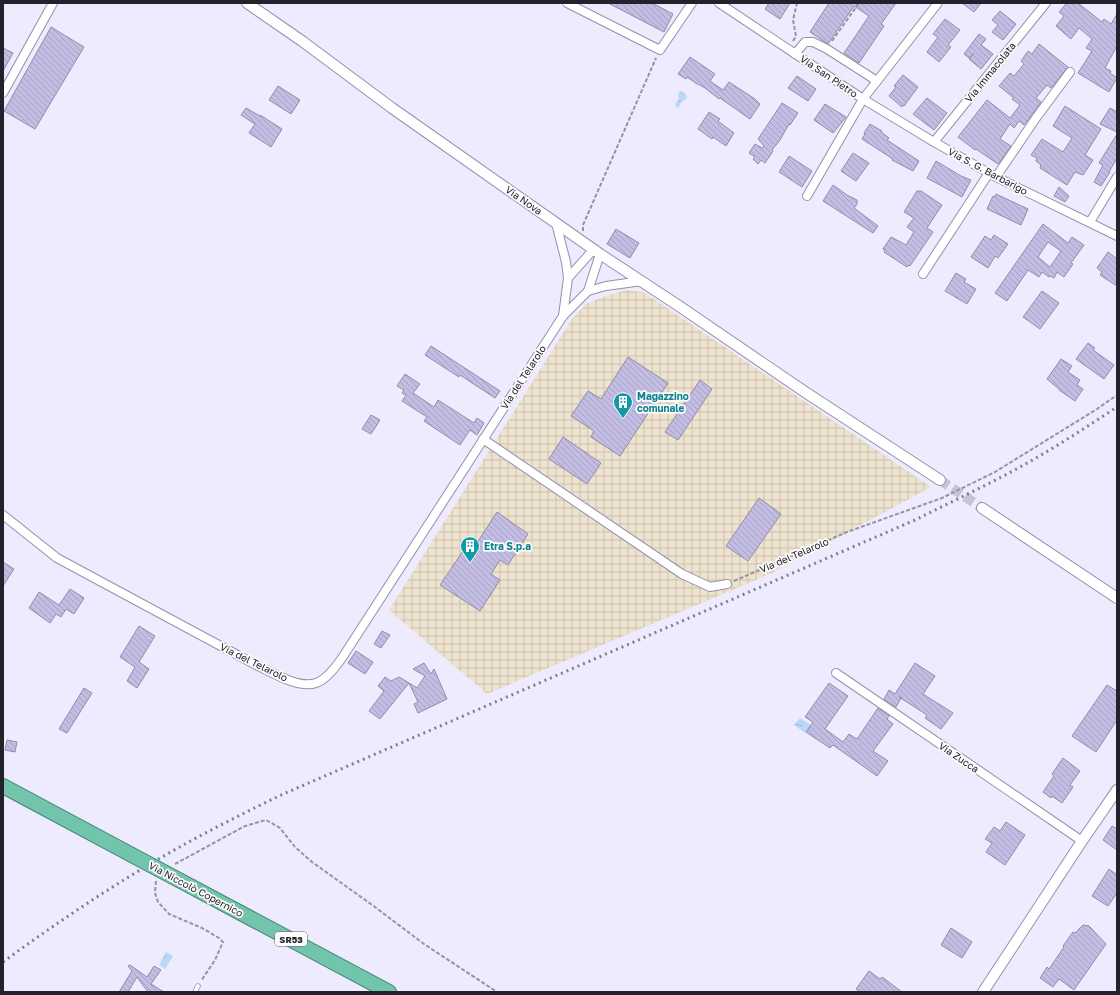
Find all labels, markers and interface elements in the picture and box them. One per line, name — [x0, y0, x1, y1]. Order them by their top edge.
street label: Via Immacolata — [962, 40, 1018, 104]
street label: Via San Pietro — [798, 52, 860, 100]
street label: Via S. G. Barbarigo — [946, 145, 1030, 197]
street label: Via Nova — [503, 183, 545, 217]
street label: Via del Telarolo — [498, 343, 548, 411]
place label: Magazzino comunale — [637, 390, 689, 414]
building icon: Magazzino comunale — [612, 391, 634, 419]
building icon: Etra S.p.a — [459, 535, 481, 563]
street label: Via del Telarolo — [758, 535, 830, 575]
place label: Etra S.p.a — [484, 540, 531, 552]
street label: Via del Telarolo — [218, 640, 290, 684]
street label: Via Zucca — [937, 739, 981, 775]
street label: Via Niccolò Copernico — [147, 859, 245, 919]
road number: SR53 — [275, 932, 307, 946]

